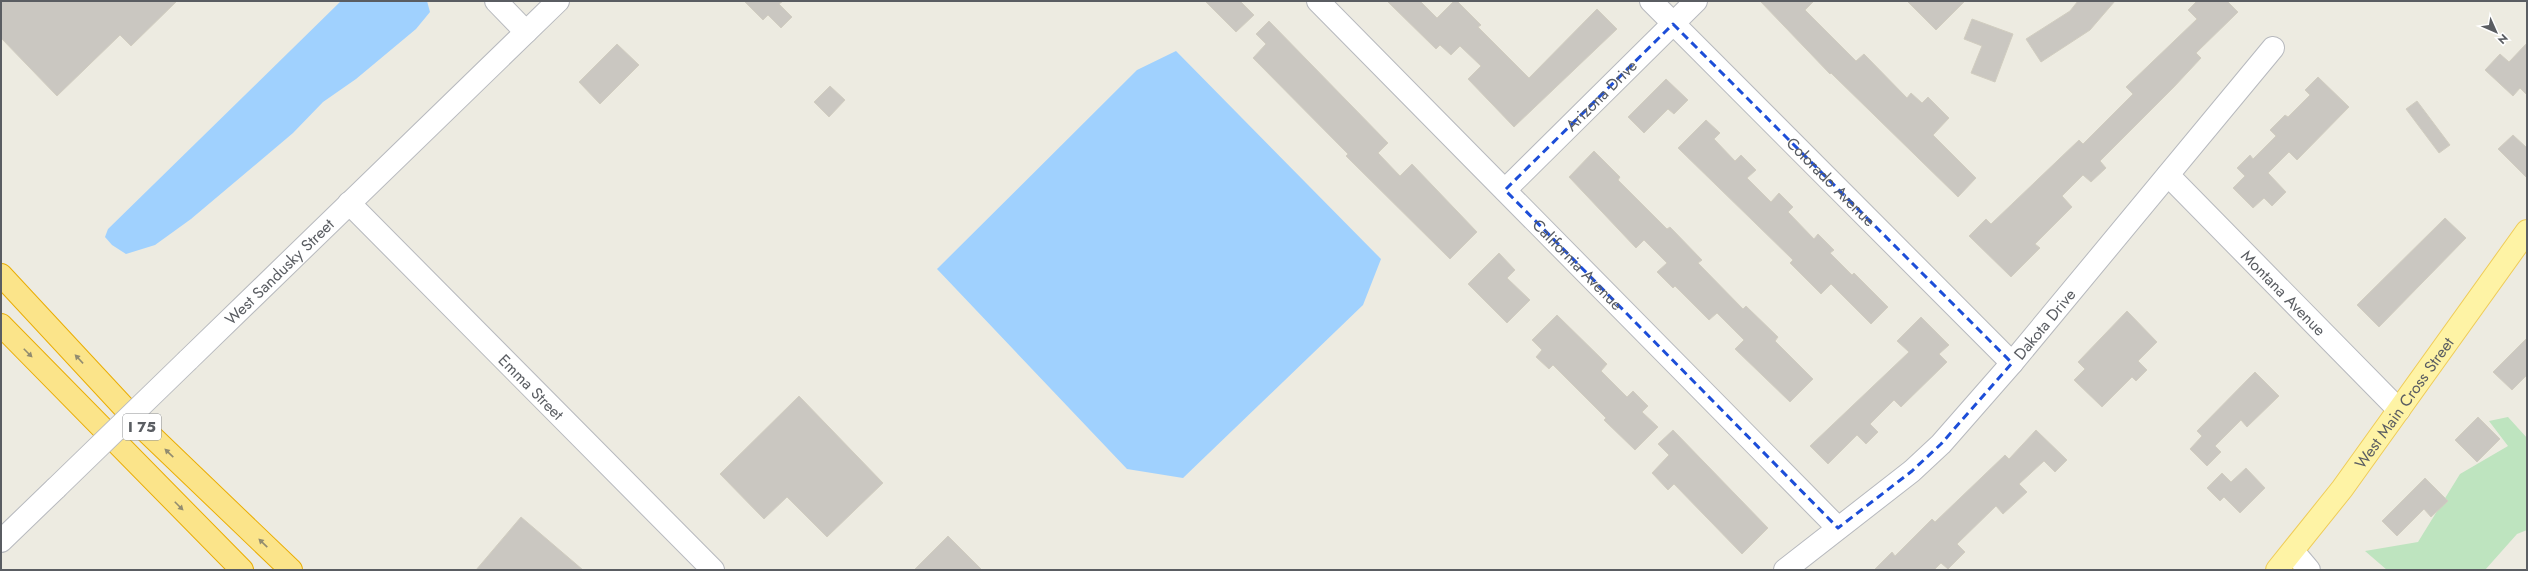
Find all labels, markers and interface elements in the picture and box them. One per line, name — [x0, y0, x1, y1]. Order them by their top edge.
north arrow — [2476, 12, 2516, 52]
text: N — [2494, 30, 2512, 48]
street label: Arizona Drive — [1560, 54, 1642, 136]
street label: Colorado Avenue — [1781, 132, 1881, 231]
street label: West Sandusky Street — [219, 213, 339, 330]
street label: California Avenue — [1527, 213, 1628, 315]
street label: Montana Avenue — [2236, 244, 2331, 341]
street label: Dakota Drive — [2008, 284, 2081, 365]
street label: West Main Cross Street — [2349, 332, 2459, 473]
one-way arrow — [23, 348, 33, 358]
street label: Emma Street — [493, 349, 569, 425]
one-way arrow — [75, 354, 84, 364]
road number: I 75 — [123, 414, 161, 440]
one-way arrow — [164, 448, 174, 458]
one-way arrow — [174, 501, 184, 511]
one-way arrow — [258, 538, 268, 548]

